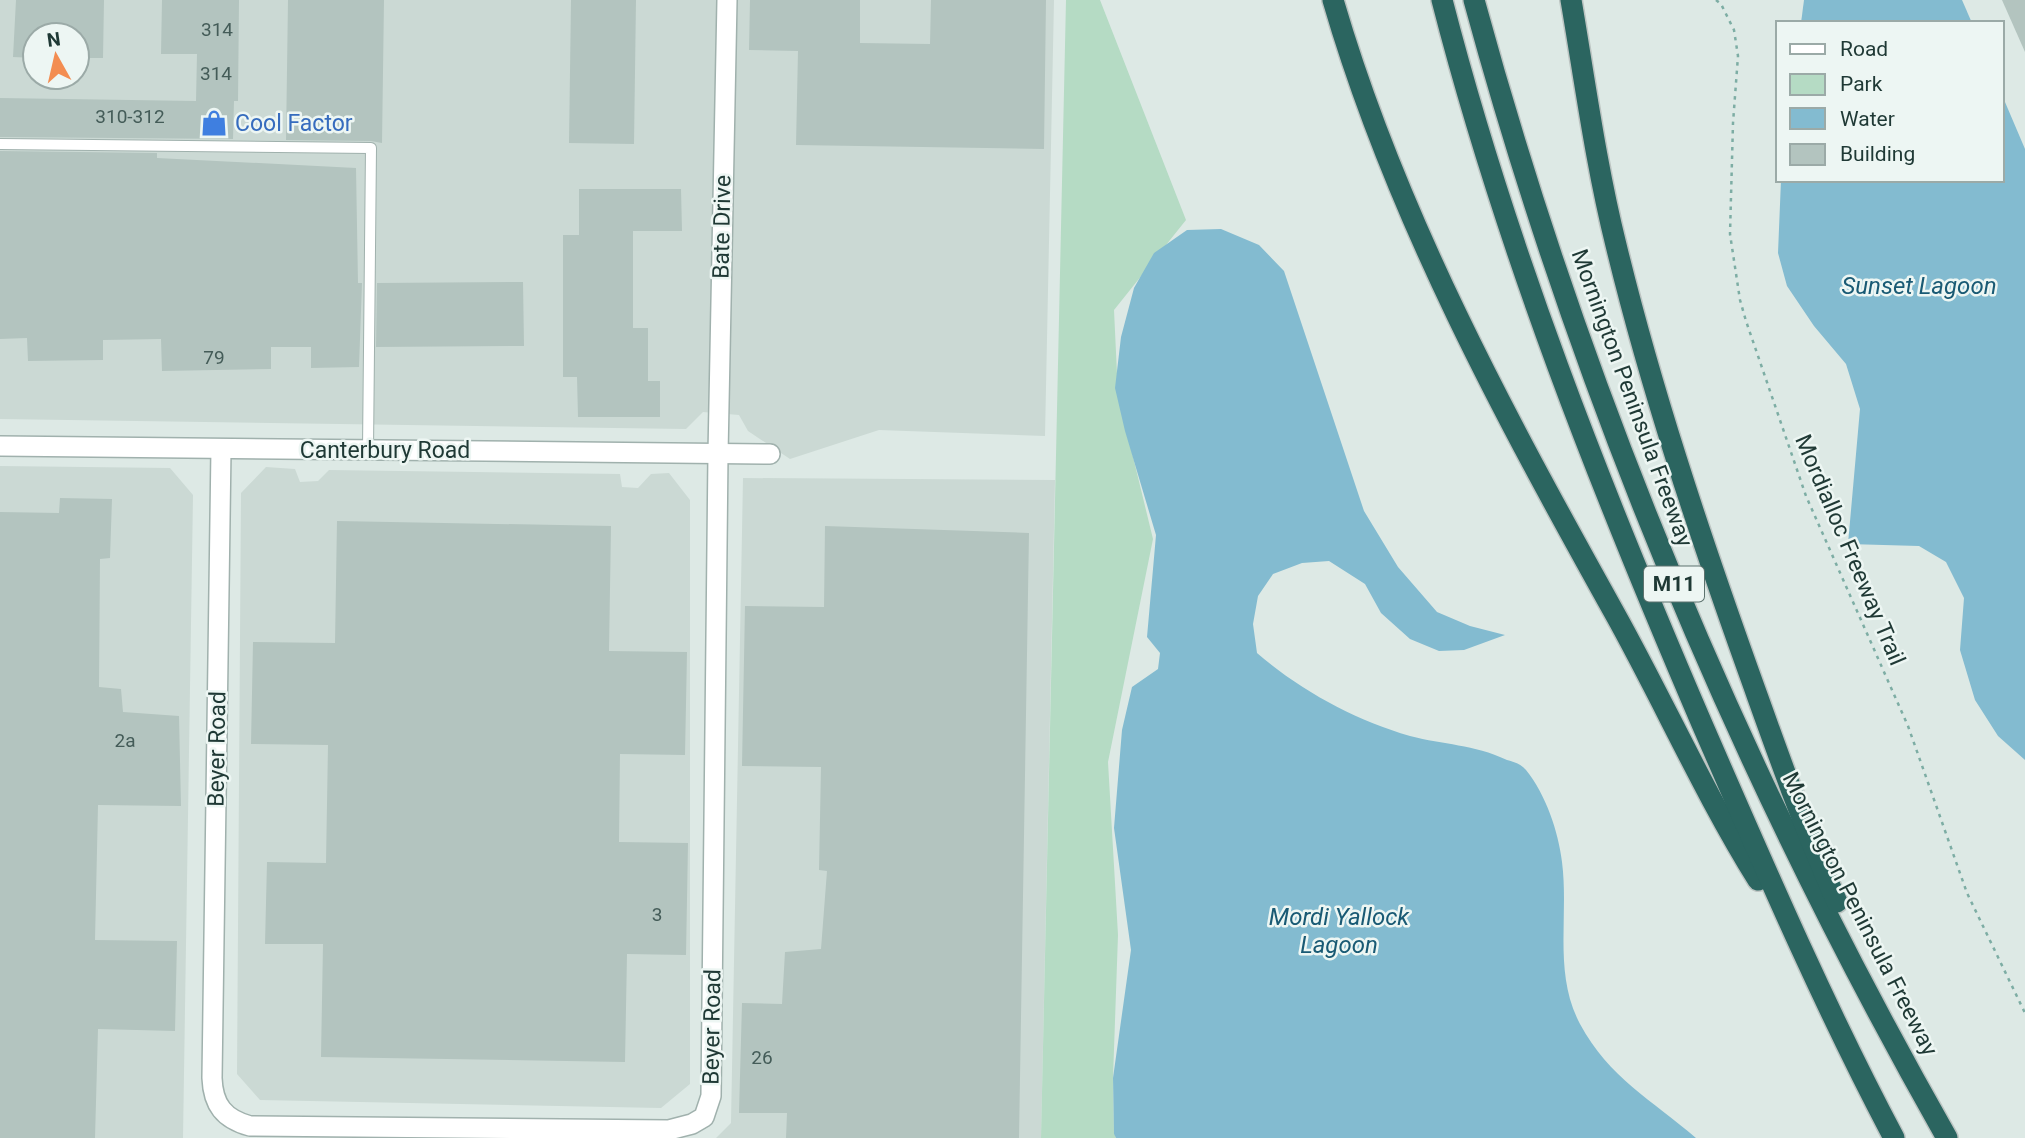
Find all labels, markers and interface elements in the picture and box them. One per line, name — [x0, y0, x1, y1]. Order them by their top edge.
house number: 314 — [201, 18, 233, 41]
north arrow — [21, 21, 91, 91]
legend — [1776, 21, 2004, 182]
text: N — [45, 27, 62, 52]
text: Road — [1840, 37, 1888, 61]
house number: 314 — [200, 62, 232, 85]
text: Park — [1840, 72, 1883, 96]
house number: 310-312 — [95, 105, 165, 128]
text: Water — [1840, 107, 1895, 131]
shop icon: Cool Factor — [199, 108, 229, 138]
place label: Cool Factor — [235, 110, 353, 137]
text: Building — [1840, 142, 1915, 166]
street label: Bate Drive — [708, 175, 736, 279]
street label: Mornington Peninsula Freeway — [1566, 246, 1699, 551]
water label: Sunset Lagoon — [1841, 272, 1997, 300]
house number: 79 — [203, 346, 225, 369]
street label: Mordialloc Freeway Trail — [1789, 431, 1911, 669]
street label: Canterbury Road — [300, 437, 470, 464]
road number: M11 — [1644, 566, 1704, 602]
street label: Beyer Road — [202, 691, 232, 807]
house number: 2a — [114, 729, 136, 752]
street label: Mornington Peninsula Freeway — [1777, 768, 1943, 1060]
house number: 3 — [652, 903, 662, 926]
water label: Mordi Yallock Lagoon — [1269, 903, 1410, 959]
street label: Beyer Road — [697, 969, 727, 1085]
house number: 26 — [751, 1046, 773, 1069]

